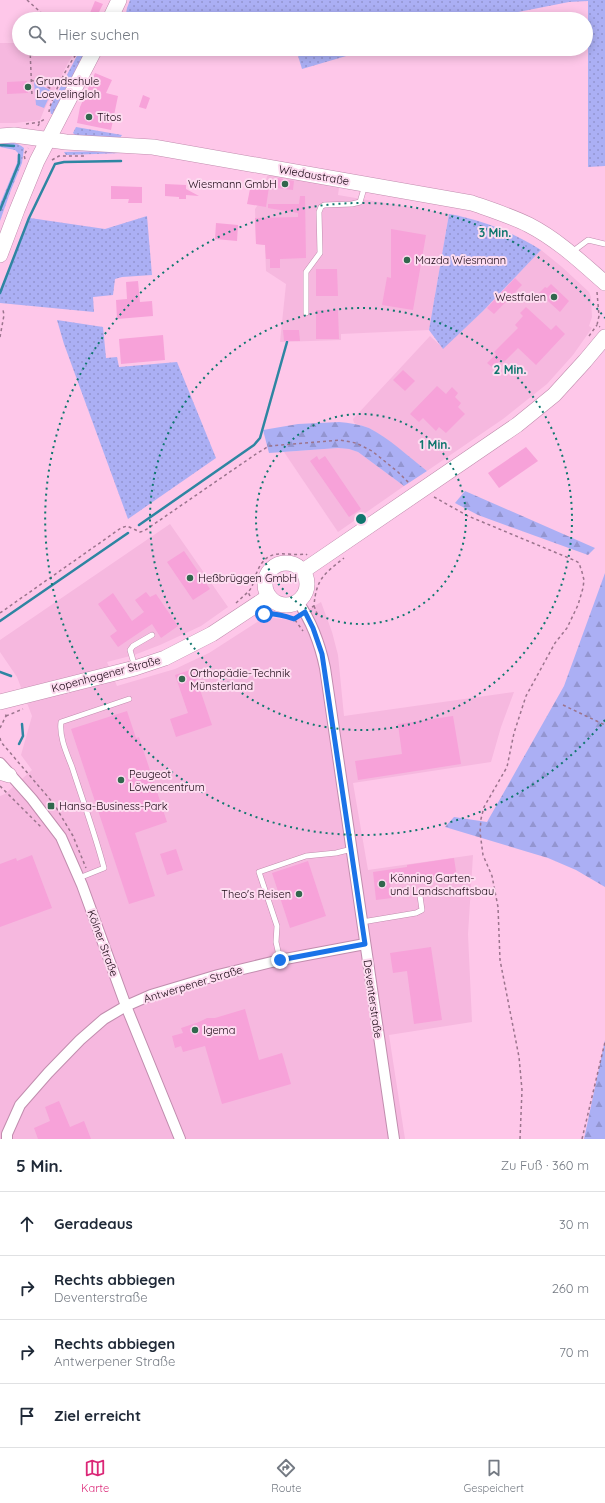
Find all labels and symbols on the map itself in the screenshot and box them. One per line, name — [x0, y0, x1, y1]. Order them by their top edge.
place label: Grundschule Loevelingloh — [36, 74, 100, 101]
marker: Grundschule Loevelingloh — [23, 82, 33, 92]
place label: Titos — [97, 110, 121, 124]
marker: Titos — [84, 112, 94, 122]
street label: Wiedaustraße — [278, 162, 350, 188]
place label: Wiesmann GmbH — [188, 177, 277, 191]
marker: Wiesmann GmbH — [280, 179, 290, 189]
text: 3 Min. — [479, 225, 511, 240]
place label: Mazda Wiesmann — [415, 253, 506, 267]
marker: Mazda Wiesmann — [402, 255, 412, 265]
place label: Westfalen — [495, 290, 546, 304]
marker: Westfalen — [549, 292, 559, 302]
text: 2 Min. — [494, 362, 527, 377]
text: 1 Min. — [420, 437, 450, 452]
centre of rings — [354, 512, 368, 526]
place label: Heßbrüggen GmbH — [198, 571, 297, 585]
marker: Heßbrüggen GmbH — [185, 573, 195, 583]
route start — [255, 605, 273, 623]
street label: Kopenhagener Straße — [50, 653, 162, 695]
place label: Orthopädie-Technik Münsterland — [190, 666, 290, 693]
marker: Orthopädie-Technik Münsterland — [177, 674, 187, 684]
place label: Peugeot Löwencentrum — [129, 767, 205, 794]
marker: Peugeot Löwencentrum — [116, 775, 126, 785]
place label: Hansa-Business-Park — [59, 799, 168, 813]
marker: Hansa-Business-Park — [46, 801, 56, 811]
place label: Könning Garten- und Landschaftsbau — [390, 871, 494, 898]
marker: Könning Garten- und Landschaftsbau — [377, 879, 387, 889]
place label: Theo's Reisen — [221, 887, 291, 901]
marker: Theo's Reisen — [294, 889, 304, 899]
street label: Kölner Straße — [84, 908, 122, 978]
route end — [271, 951, 289, 969]
street label: Deventerstraße — [361, 959, 385, 1039]
street label: Antwerpener Straße — [142, 962, 244, 1006]
place label: Igema — [203, 1023, 235, 1037]
marker: Igema — [190, 1025, 200, 1035]

